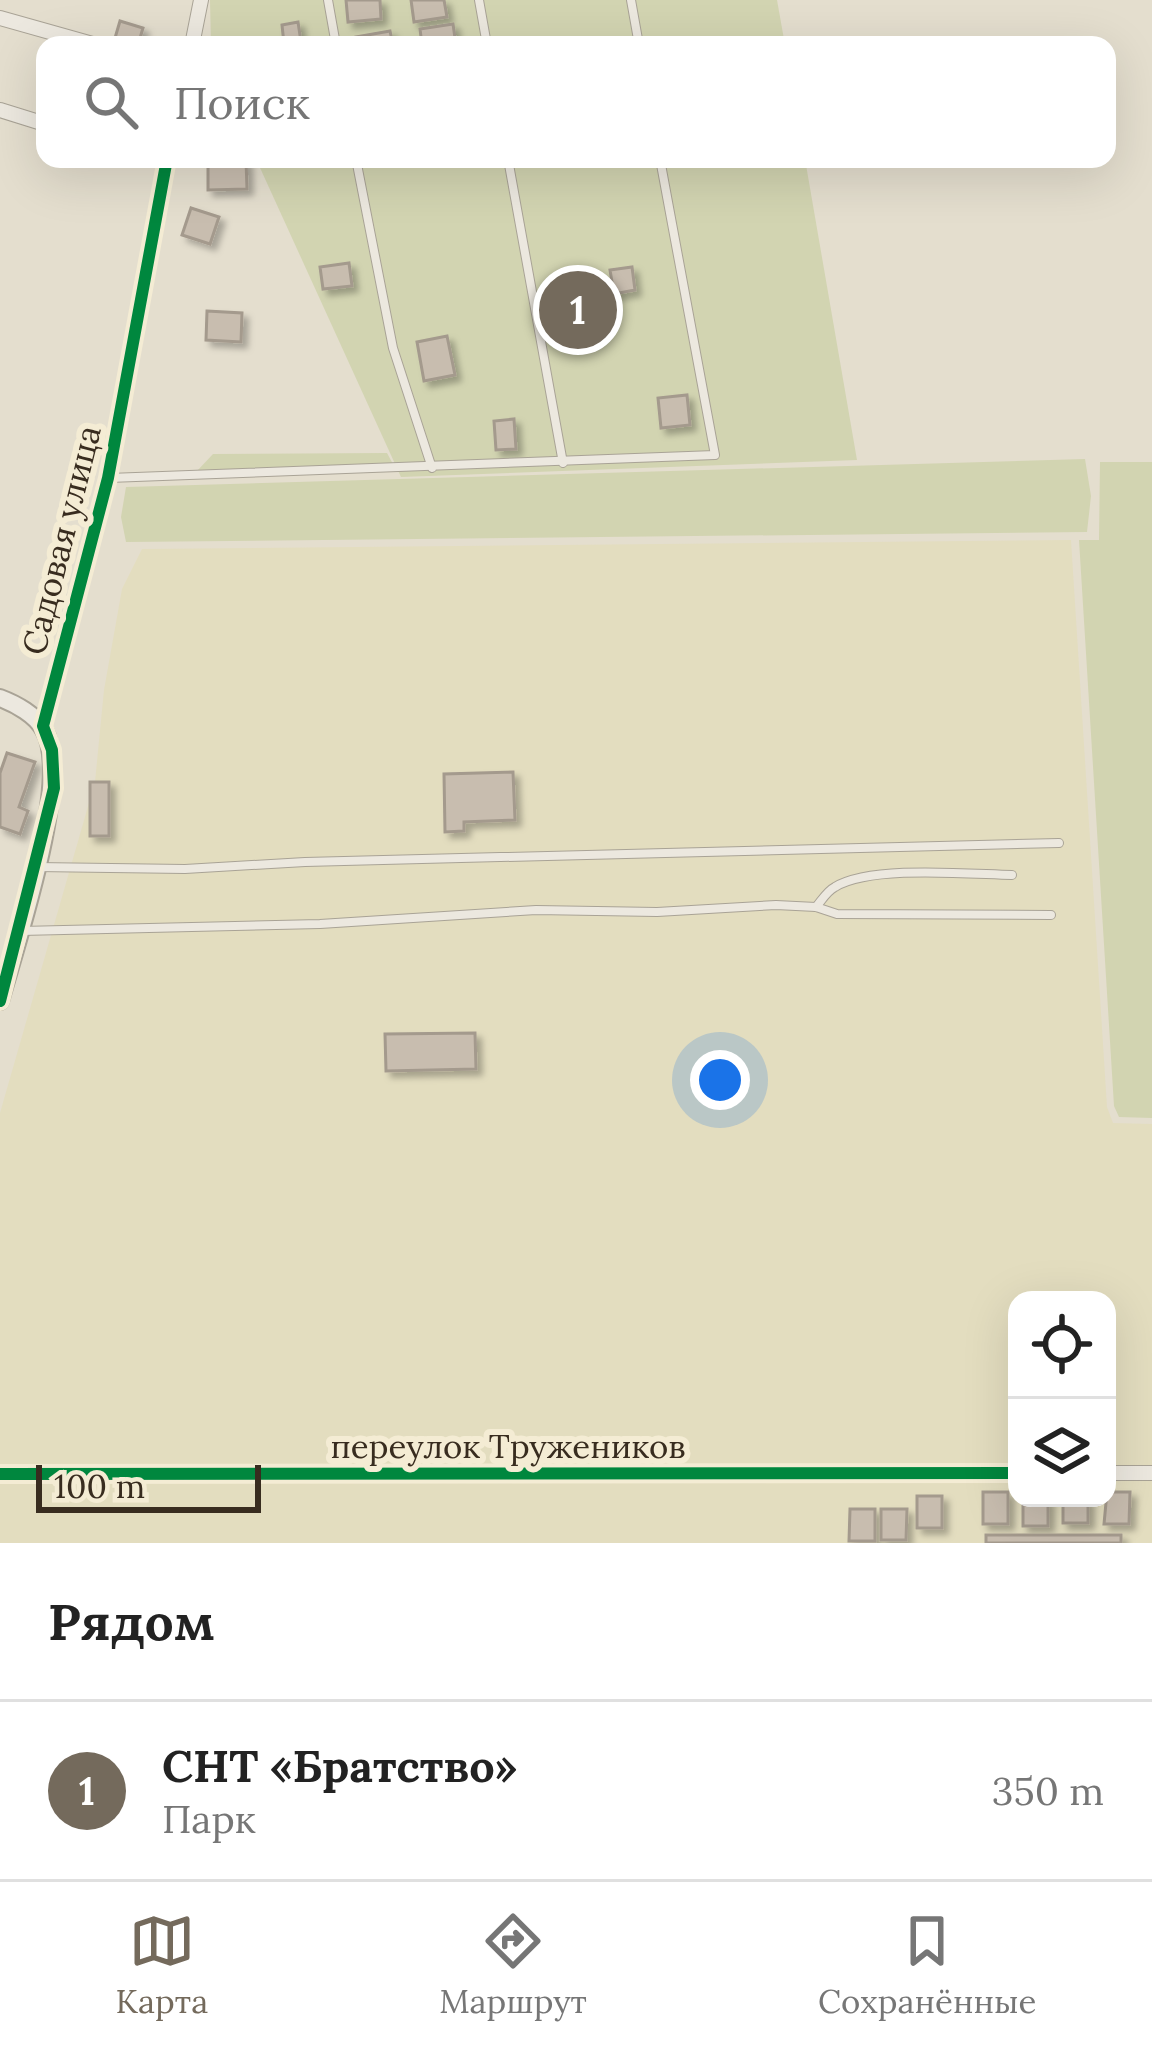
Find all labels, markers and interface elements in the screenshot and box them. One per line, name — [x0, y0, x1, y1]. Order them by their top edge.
search box — [36, 36, 1116, 168]
icon: search — [78, 69, 144, 135]
text: Поиск — [174, 74, 310, 131]
pin: 1 — [539, 265, 617, 355]
street label: Садовая улица — [12, 421, 110, 659]
your location — [690, 1050, 750, 1110]
map controls — [1008, 1291, 1116, 1507]
button: locate — [1008, 1291, 1116, 1399]
button: layers — [1008, 1399, 1116, 1507]
street label: переулок Тружеников — [331, 1425, 685, 1467]
scale bar — [36, 1459, 261, 1512]
text: 100 m — [54, 1465, 145, 1507]
text: Рядом — [48, 1589, 214, 1654]
text: СНТ «Братство» — [162, 1737, 517, 1794]
text: 1 — [79, 1766, 95, 1816]
text: 350 m — [992, 1766, 1104, 1816]
text: Парк — [162, 1794, 256, 1844]
tab: Карта — [116, 1908, 208, 2022]
tab: Маршрут — [439, 1908, 587, 2022]
tab: Сохранённые — [818, 1908, 1036, 2022]

